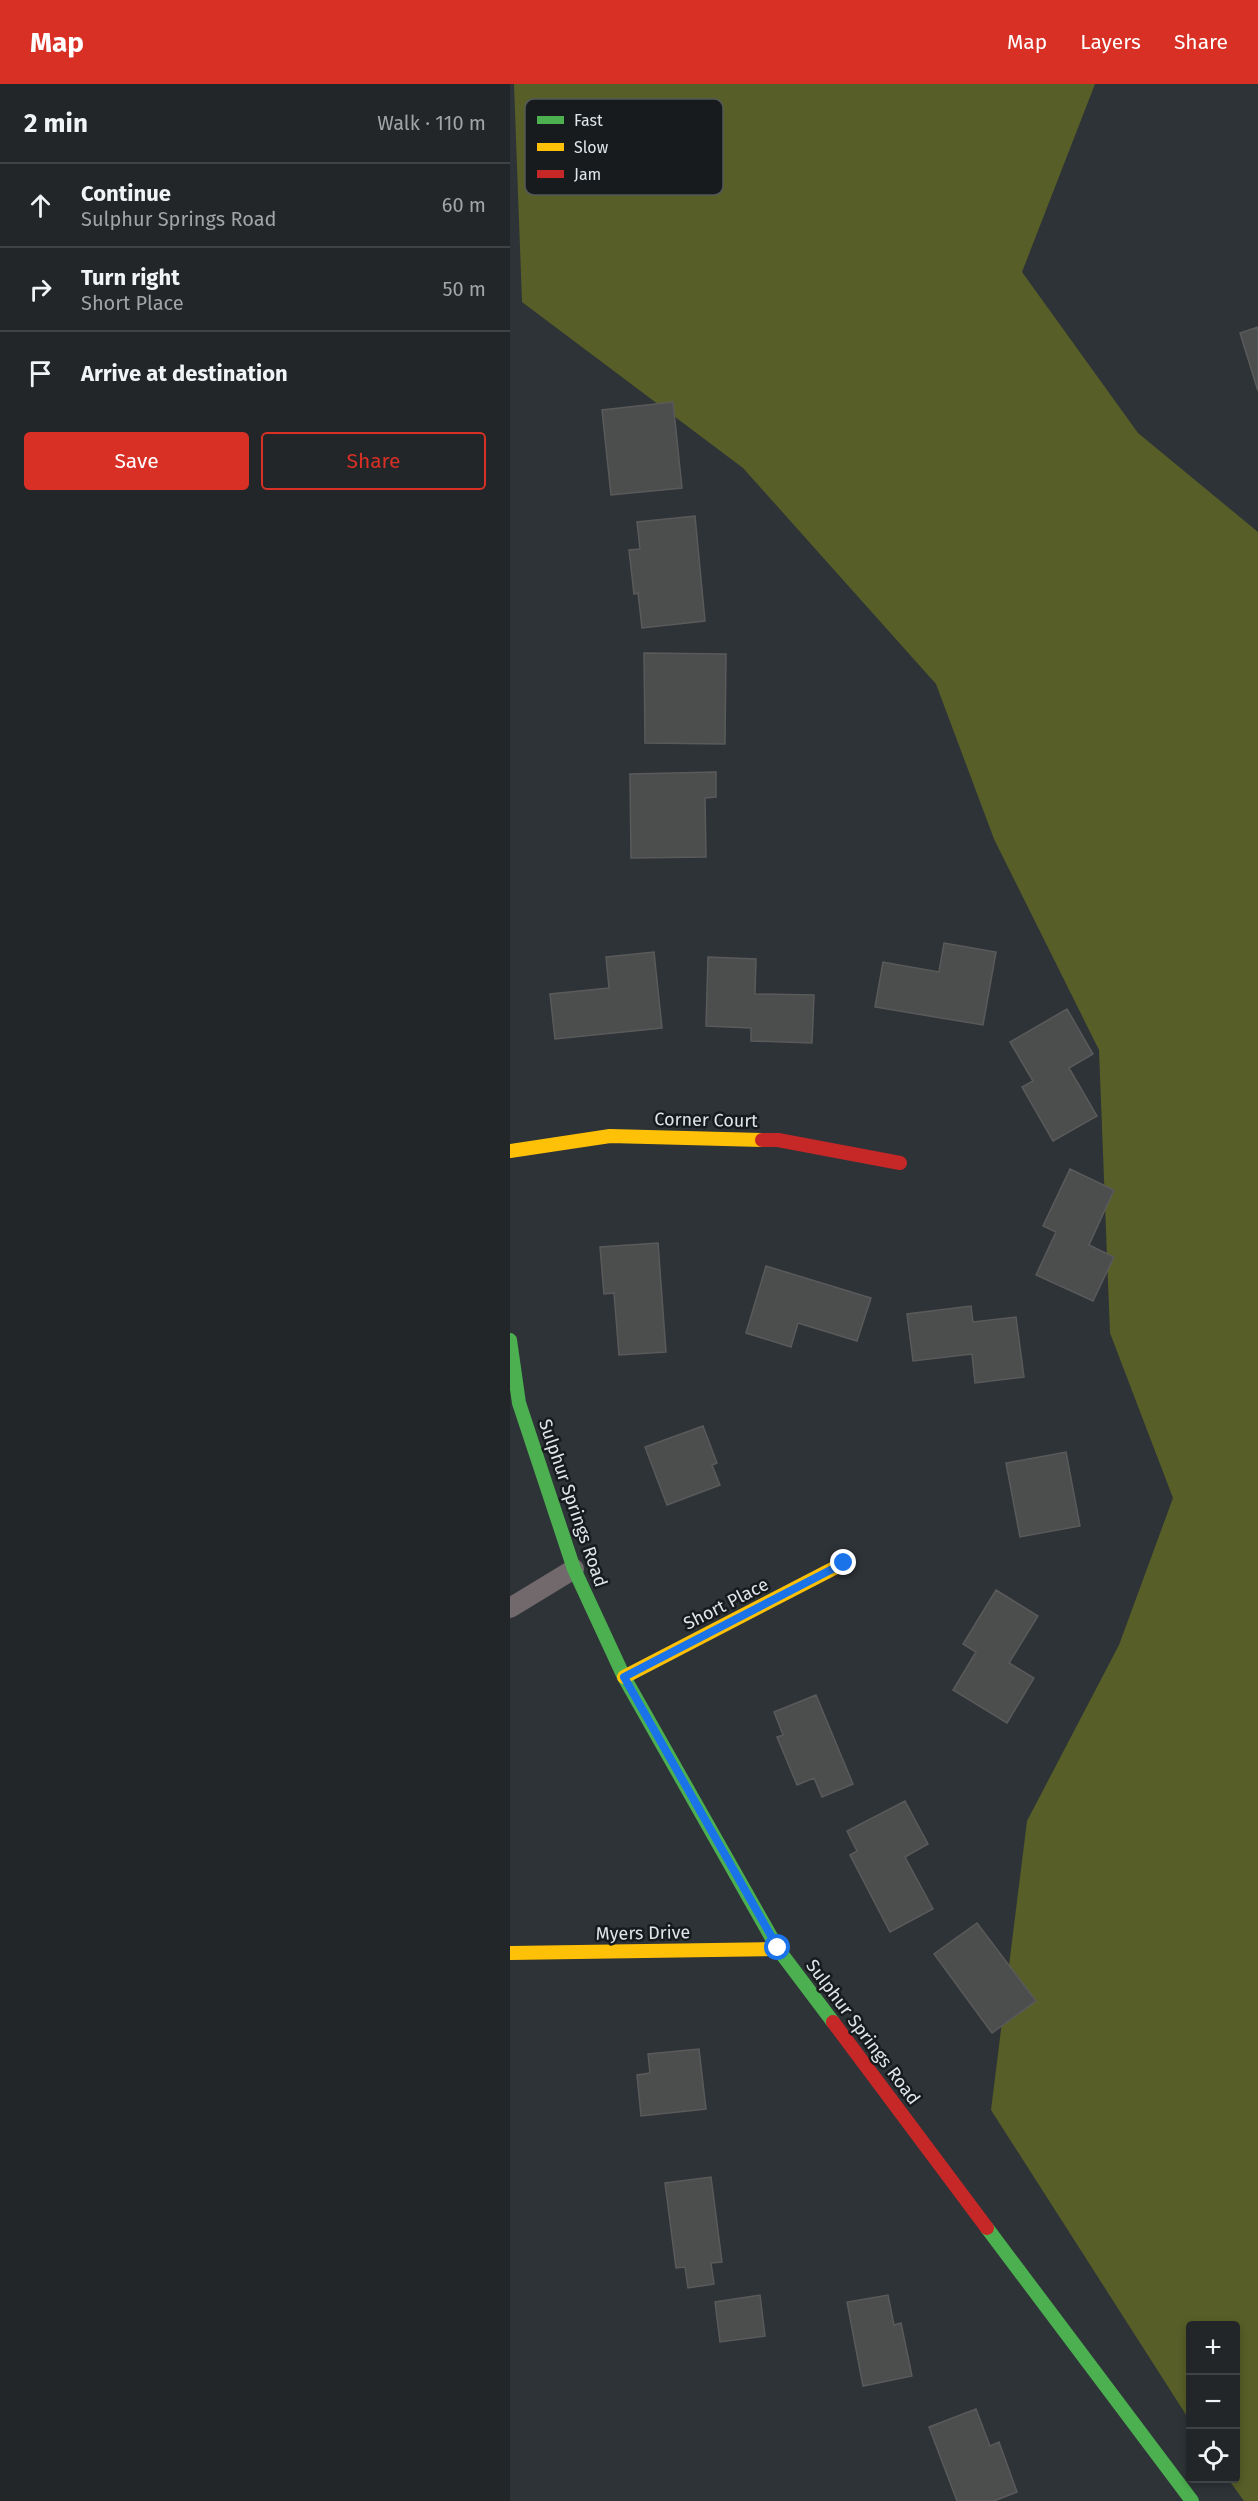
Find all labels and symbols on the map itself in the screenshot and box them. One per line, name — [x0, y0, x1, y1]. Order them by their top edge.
legend — [525, 99, 723, 195]
text: Fast — [574, 111, 603, 130]
text: Slow — [574, 138, 609, 157]
text: Jam — [574, 165, 601, 184]
street label: Corner Court — [654, 1108, 758, 1132]
street label: Sulphur Springs Road — [534, 1416, 612, 1590]
route end — [830, 1549, 856, 1575]
street label: Short Place — [680, 1573, 772, 1635]
street label: Myers Drive — [595, 1921, 691, 1945]
route start — [764, 1934, 790, 1960]
street label: Sulphur Springs Road — [801, 1955, 925, 2109]

